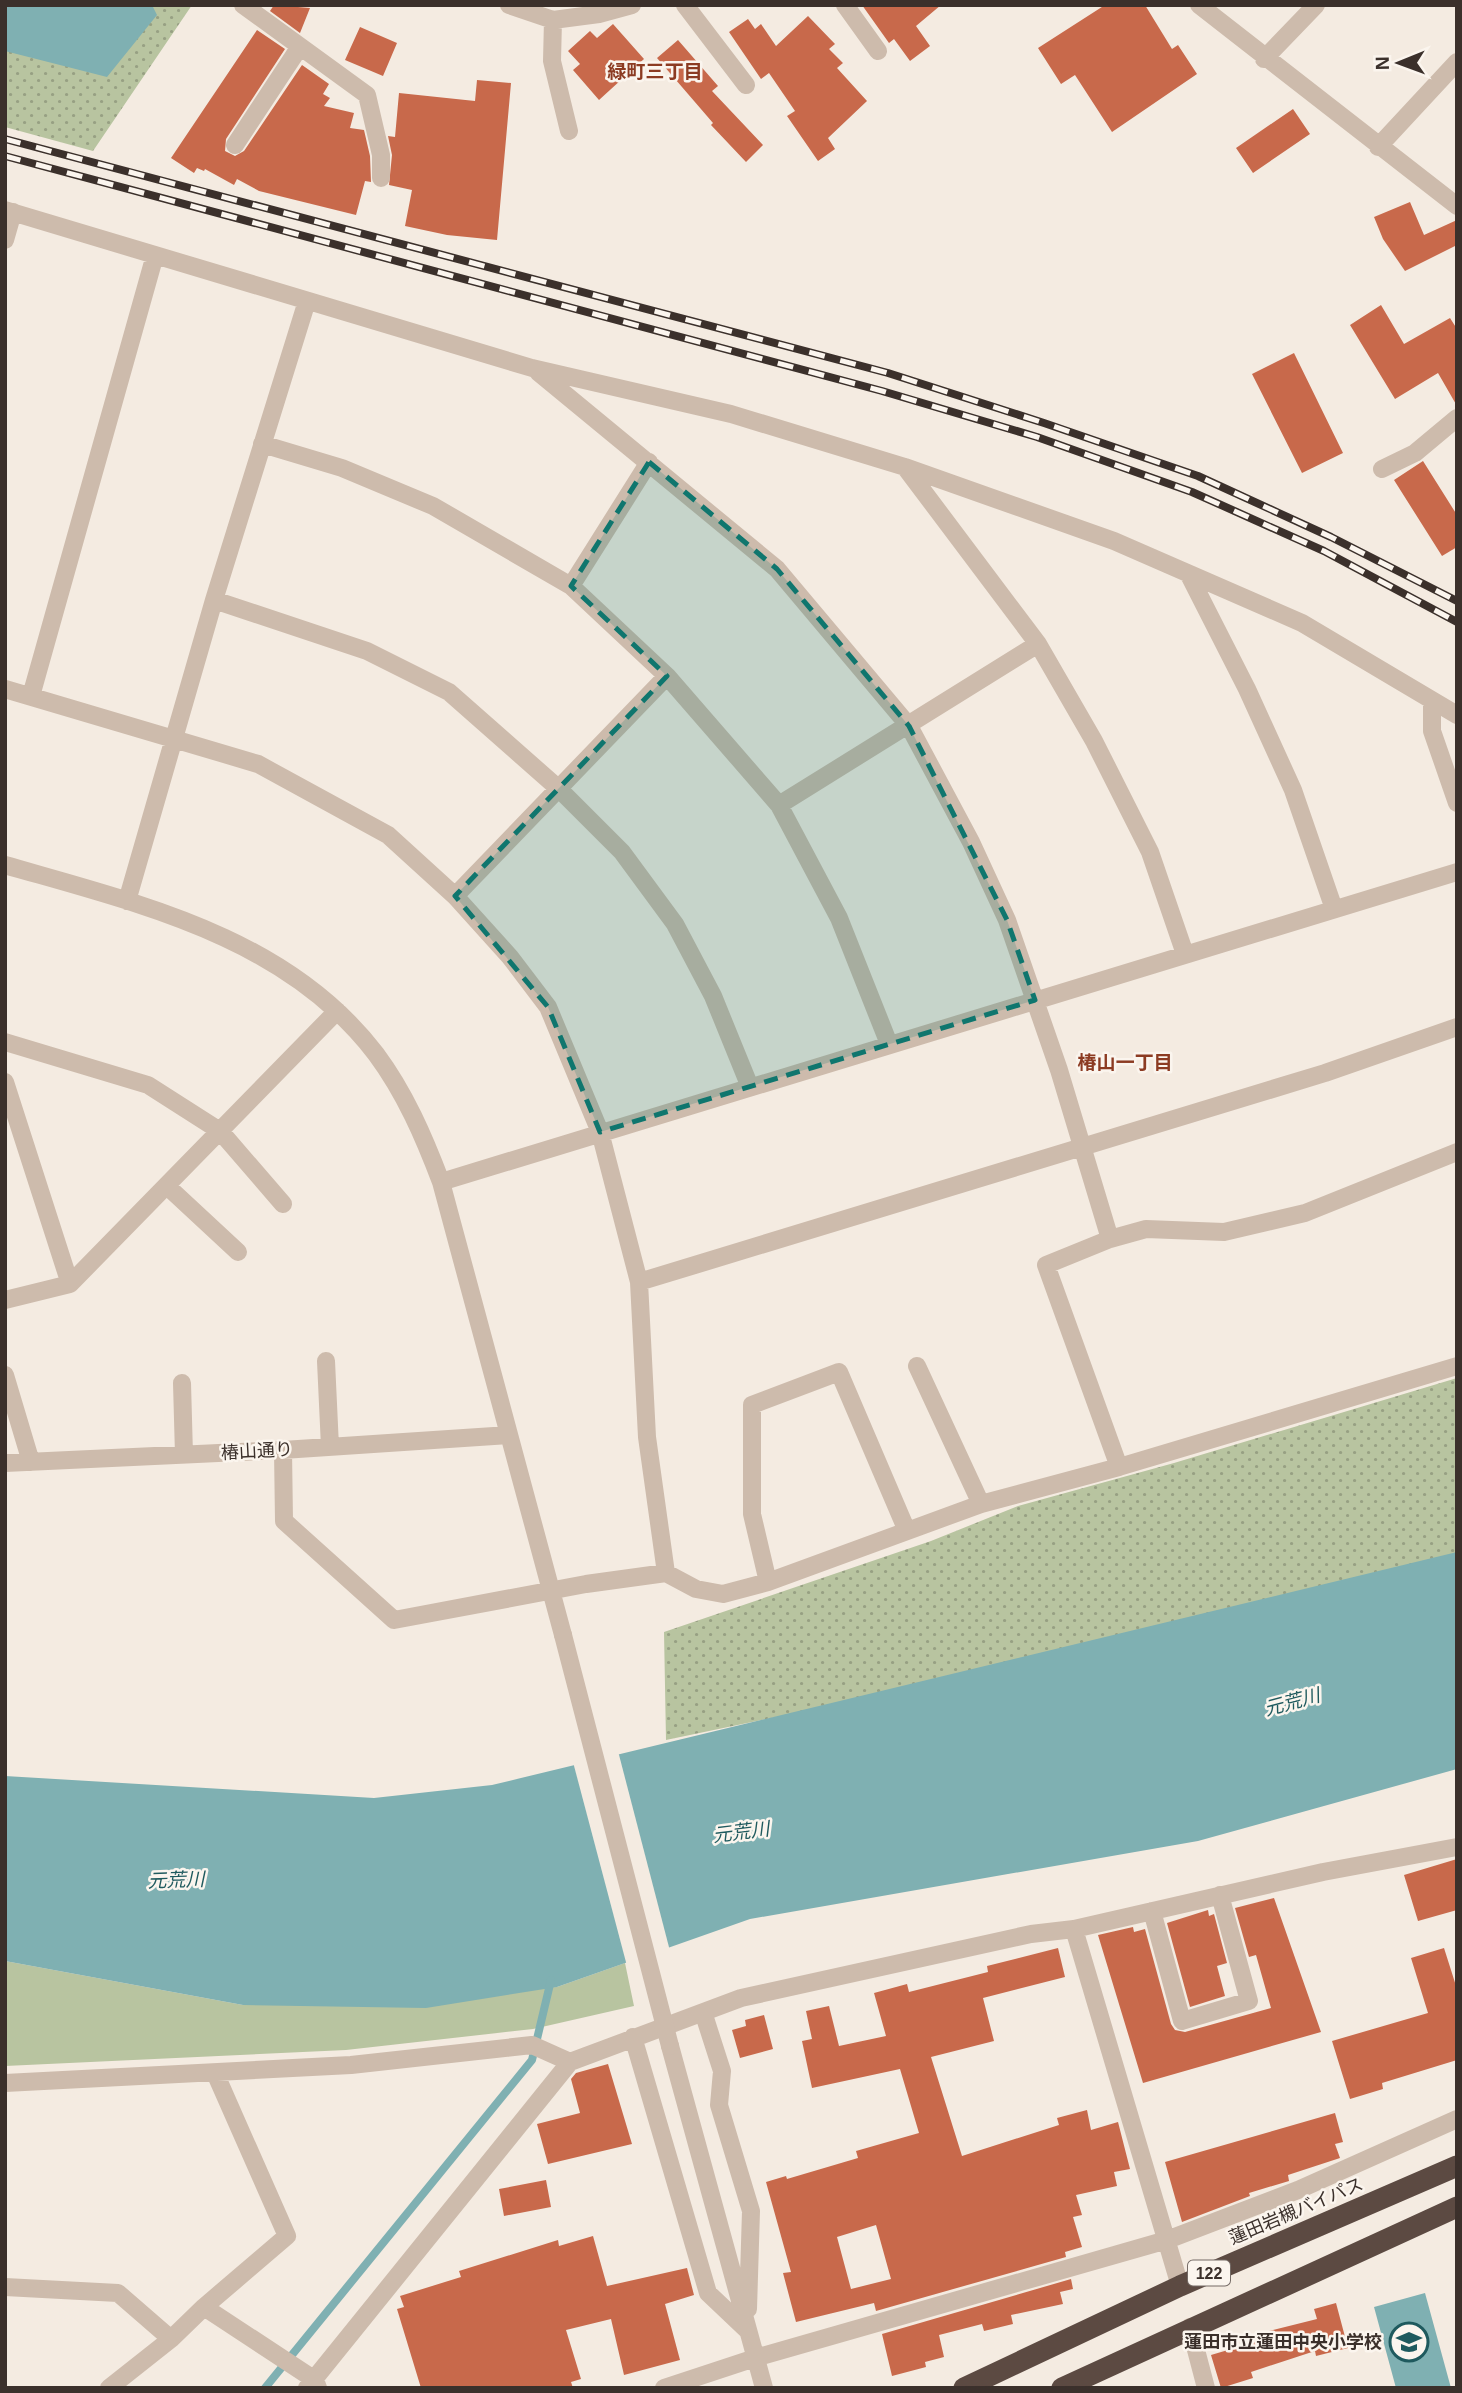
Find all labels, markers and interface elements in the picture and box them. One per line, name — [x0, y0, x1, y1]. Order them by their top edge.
north arrow — [1364, 28, 1434, 98]
text: N — [1372, 56, 1393, 70]
district label: 緑町三丁目 — [607, 61, 703, 82]
district label: 椿山一丁目 — [1077, 1052, 1173, 1073]
street label: 椿山通り — [221, 1439, 293, 1463]
water label: 元荒川 — [1262, 1684, 1324, 1720]
water label: 元荒川 — [711, 1818, 773, 1846]
water label: 元荒川 — [147, 1868, 207, 1891]
street label: 蓮田岩槻バイパス — [1226, 2174, 1366, 2248]
road number: 122 — [1188, 2260, 1230, 2286]
school or university icon: 蓮田市立蓮田中央小学校 — [1388, 2321, 1430, 2363]
place label: 蓮田市立蓮田中央小学校 — [1184, 2332, 1382, 2352]

